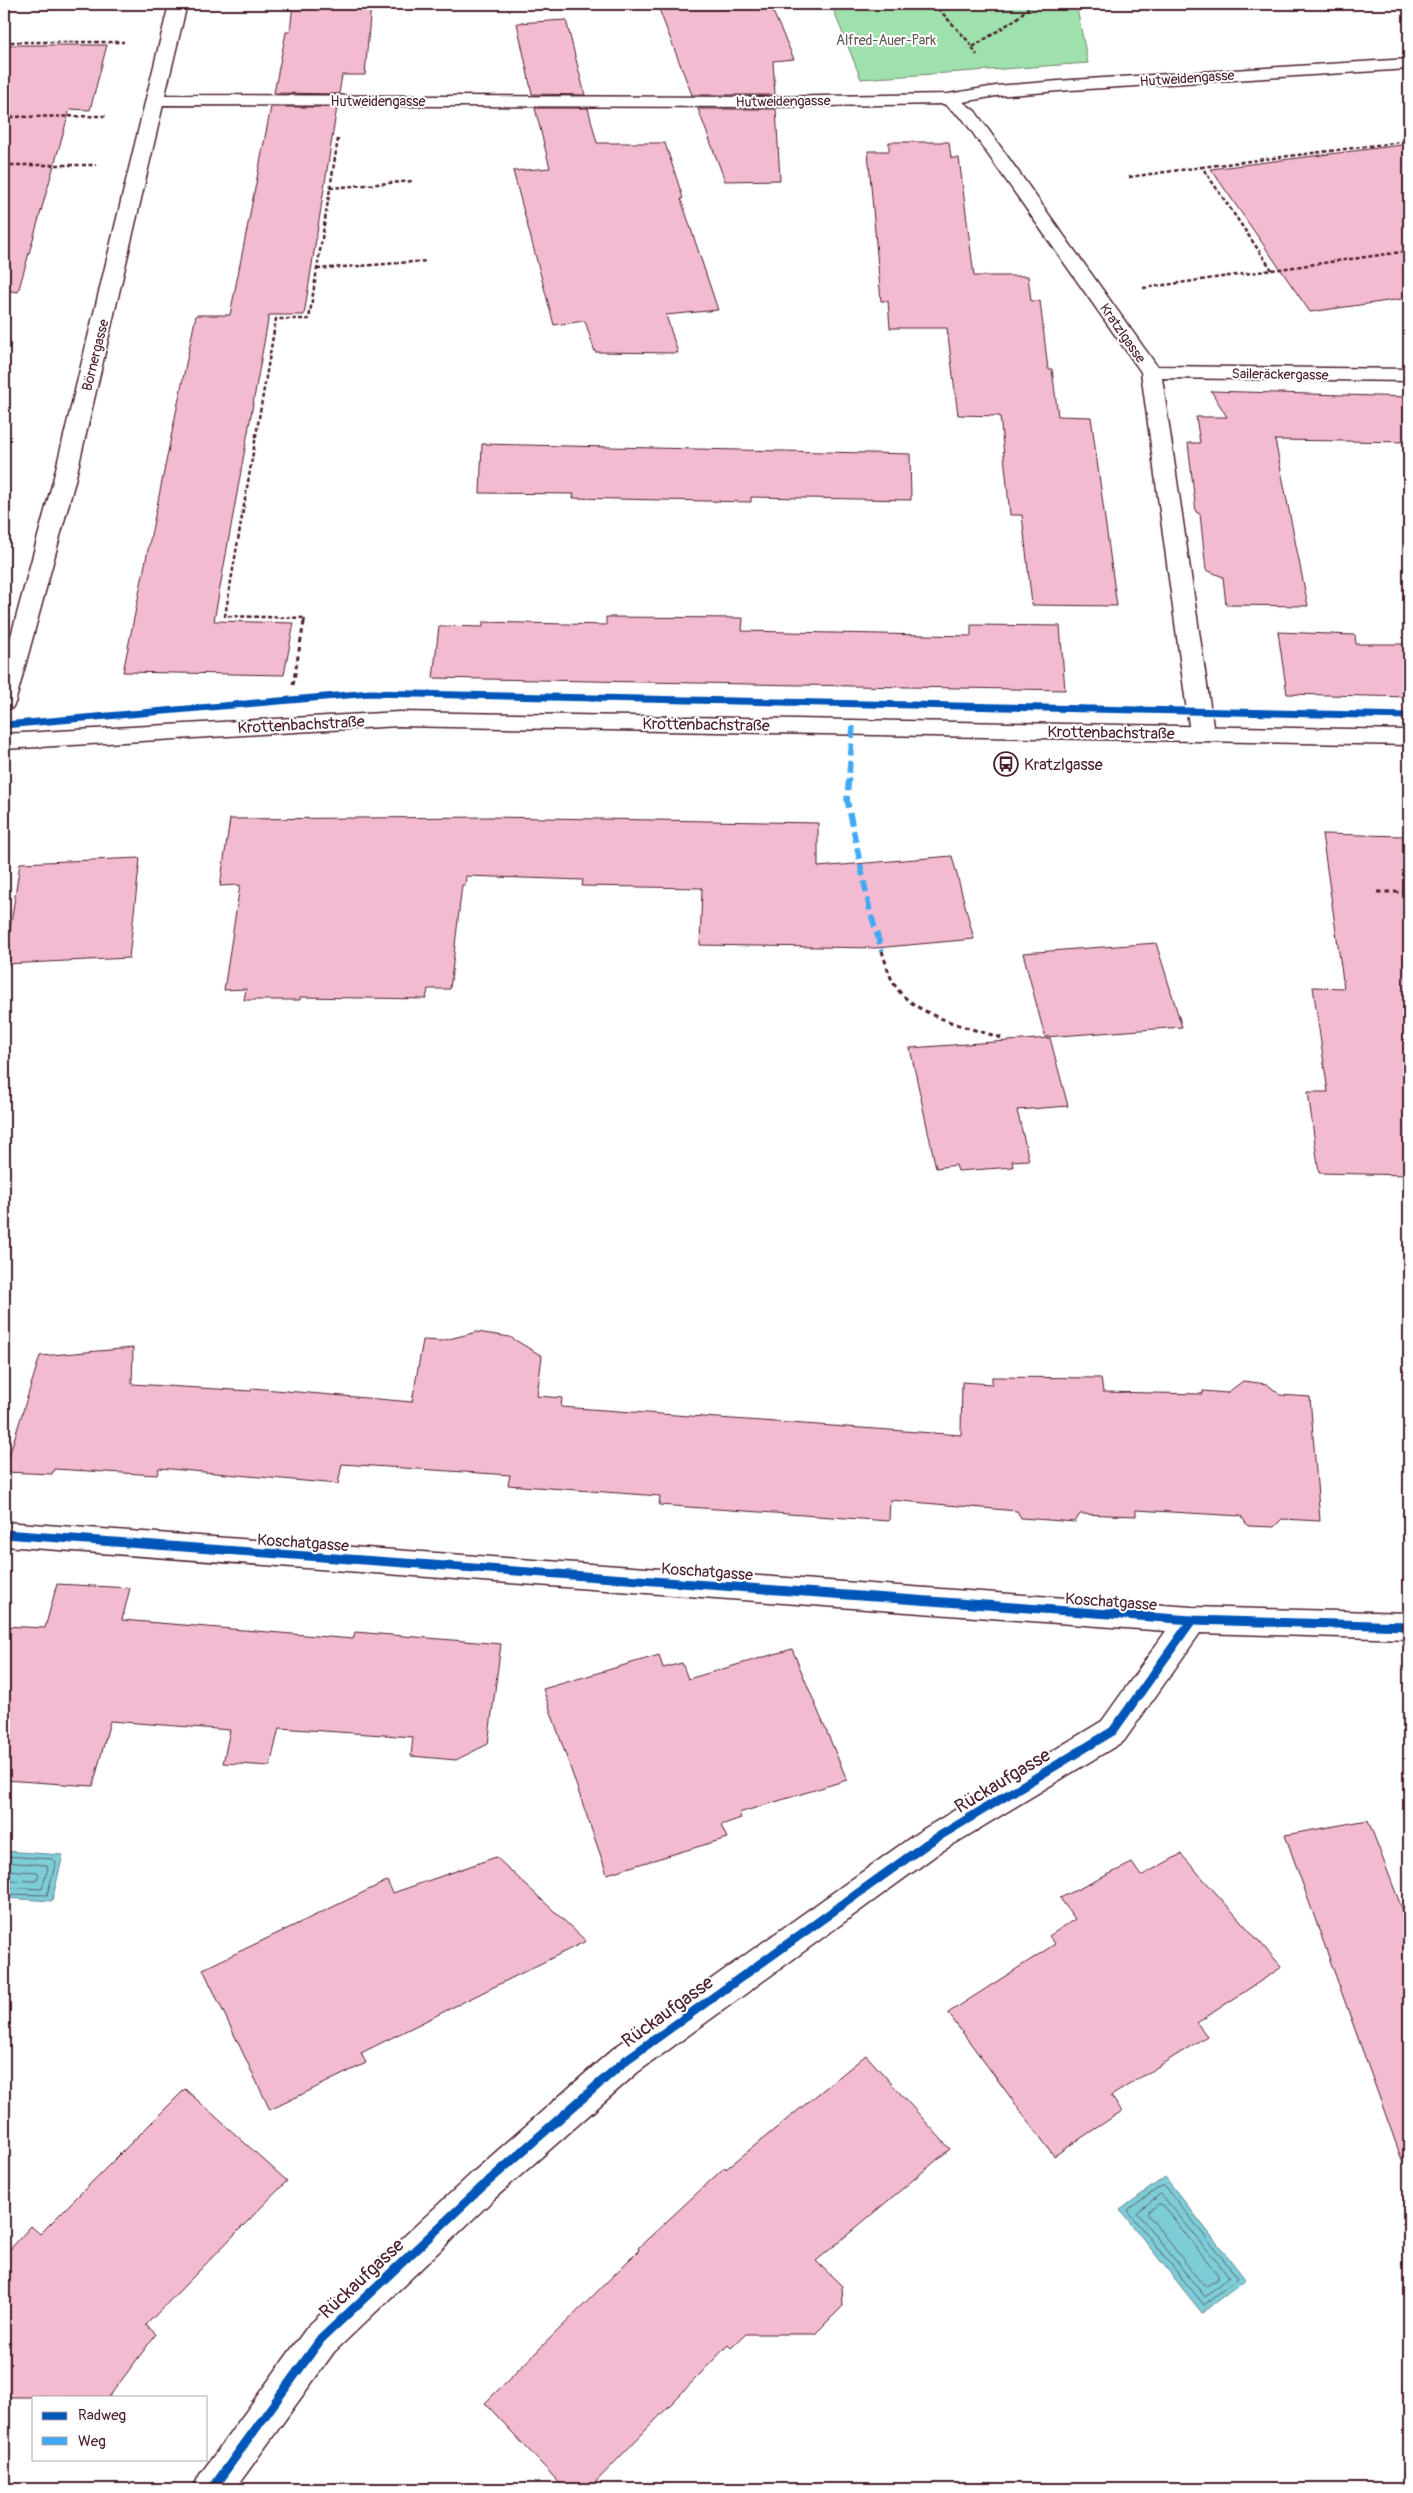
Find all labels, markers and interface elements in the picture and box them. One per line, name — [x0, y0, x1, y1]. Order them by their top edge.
park label: Alfred-Auer-Park — [836, 32, 936, 49]
street label: Hutweidengasse — [1139, 67, 1235, 90]
street label: Hutweidengasse — [735, 92, 831, 111]
street label: Hutweidengasse — [331, 93, 426, 110]
street label: Kratzlgasse — [1096, 300, 1149, 366]
street label: Börnergasse — [78, 317, 113, 393]
street label: Saileräckergasse — [1231, 365, 1329, 384]
street label: Krottenbachstraße — [237, 712, 365, 738]
street label: Krottenbachstraße — [642, 714, 770, 736]
street label: Krottenbachstraße — [1047, 722, 1175, 744]
bus stop icon: Kratzlgasse — [993, 751, 1019, 777]
place label: Kratzlgasse — [1024, 755, 1103, 775]
street label: Koschatgasse — [256, 1530, 350, 1556]
street label: Koschatgasse — [660, 1559, 754, 1585]
street label: Koschatgasse — [1064, 1589, 1158, 1615]
street label: Rückaufgasse — [950, 1743, 1055, 1819]
street label: Rückaufgasse — [617, 1970, 719, 2053]
street label: Rückaufgasse — [314, 2233, 410, 2324]
legend — [32, 2396, 208, 2460]
text: Radweg — [78, 2406, 126, 2425]
text: Weg — [78, 2432, 106, 2451]

